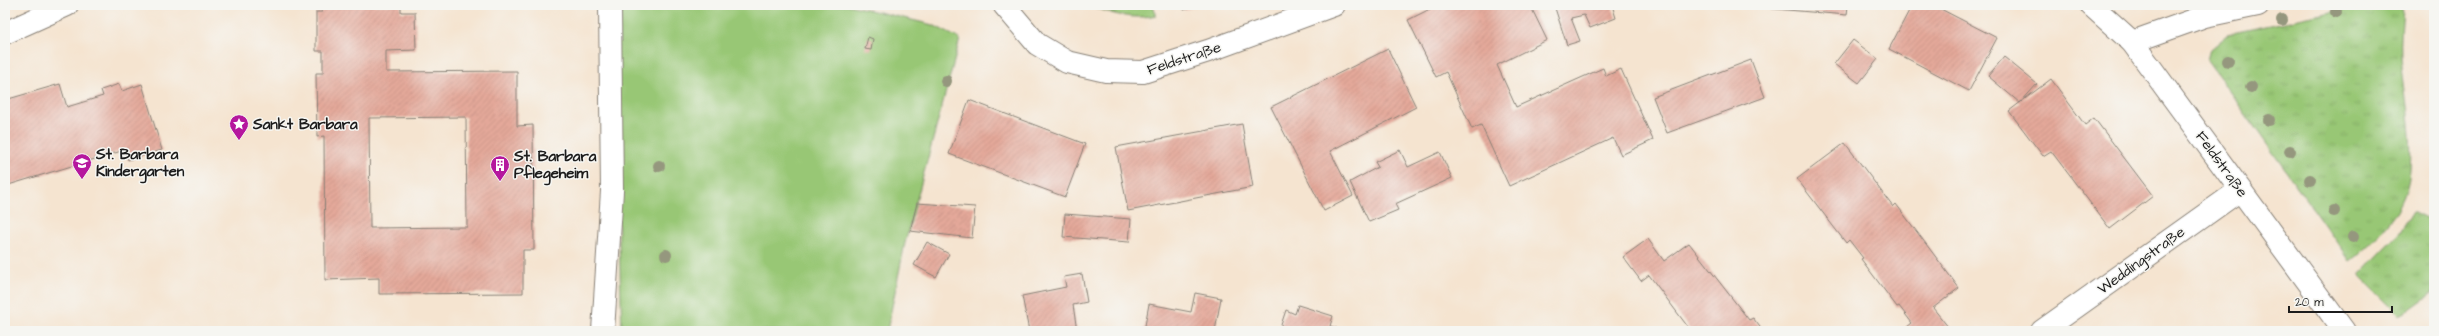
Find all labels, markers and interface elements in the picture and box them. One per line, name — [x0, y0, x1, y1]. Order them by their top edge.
street label: Feldstraße — [1144, 37, 1224, 80]
place icon: Sankt Barbara — [228, 113, 250, 141]
place label: Sankt Barbara — [252, 114, 358, 135]
street label: Feldstraße — [2191, 127, 2253, 202]
place label: St. Barbara Kindergarten — [95, 144, 185, 184]
place label: St. Barbara Pflegeheim — [513, 146, 597, 186]
school or university icon: St. Barbara Kindergarten — [71, 152, 93, 180]
building icon: St. Barbara Pflegeheim — [489, 154, 511, 182]
street label: Weddingstraße — [2093, 222, 2190, 300]
scale bar — [2289, 288, 2392, 314]
text: 20 m — [2295, 294, 2324, 311]

